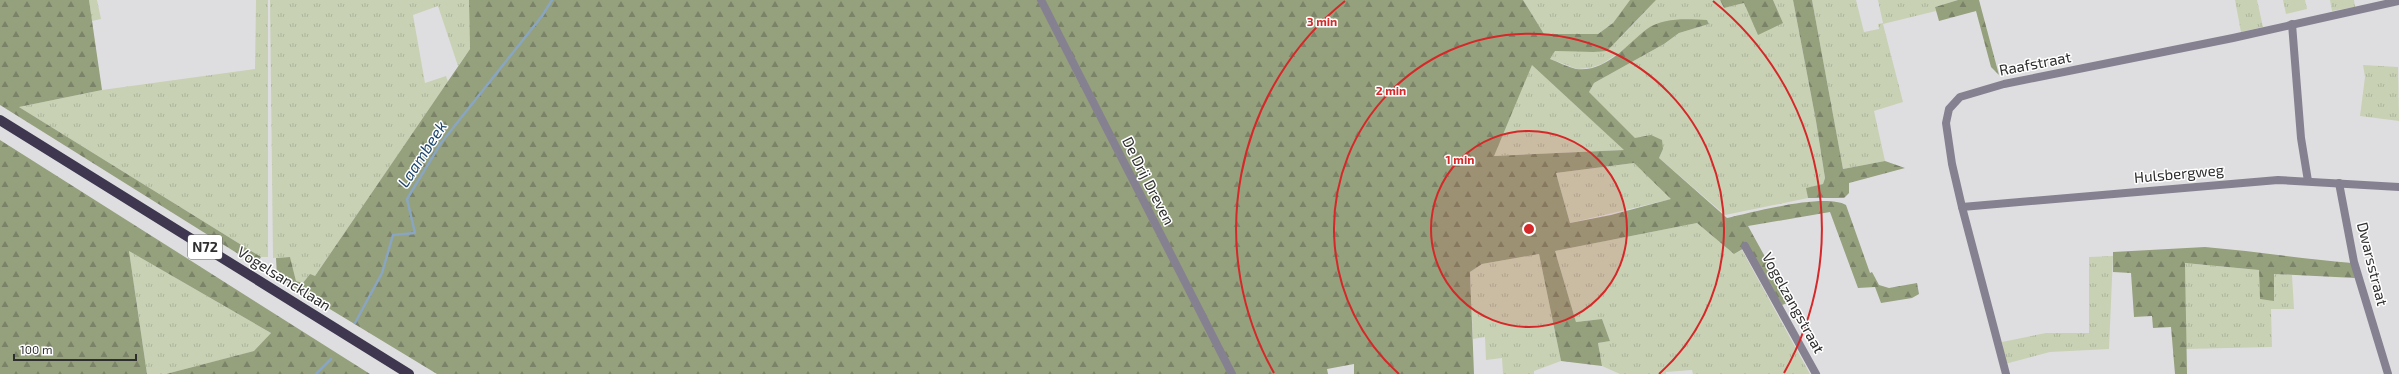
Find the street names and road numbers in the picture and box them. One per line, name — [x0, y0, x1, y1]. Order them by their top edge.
street label: Raafstraat — [1997, 47, 2073, 79]
street label: De Drij Dreven — [1118, 133, 1179, 228]
street label: Hulsbergweg — [2133, 160, 2225, 186]
street label: Dwarsstraat — [2354, 220, 2392, 308]
road number: N72 — [188, 235, 222, 259]
street label: Vogelsancklaan — [234, 242, 335, 314]
street label: Vogelzangstraat — [1759, 249, 1829, 356]

